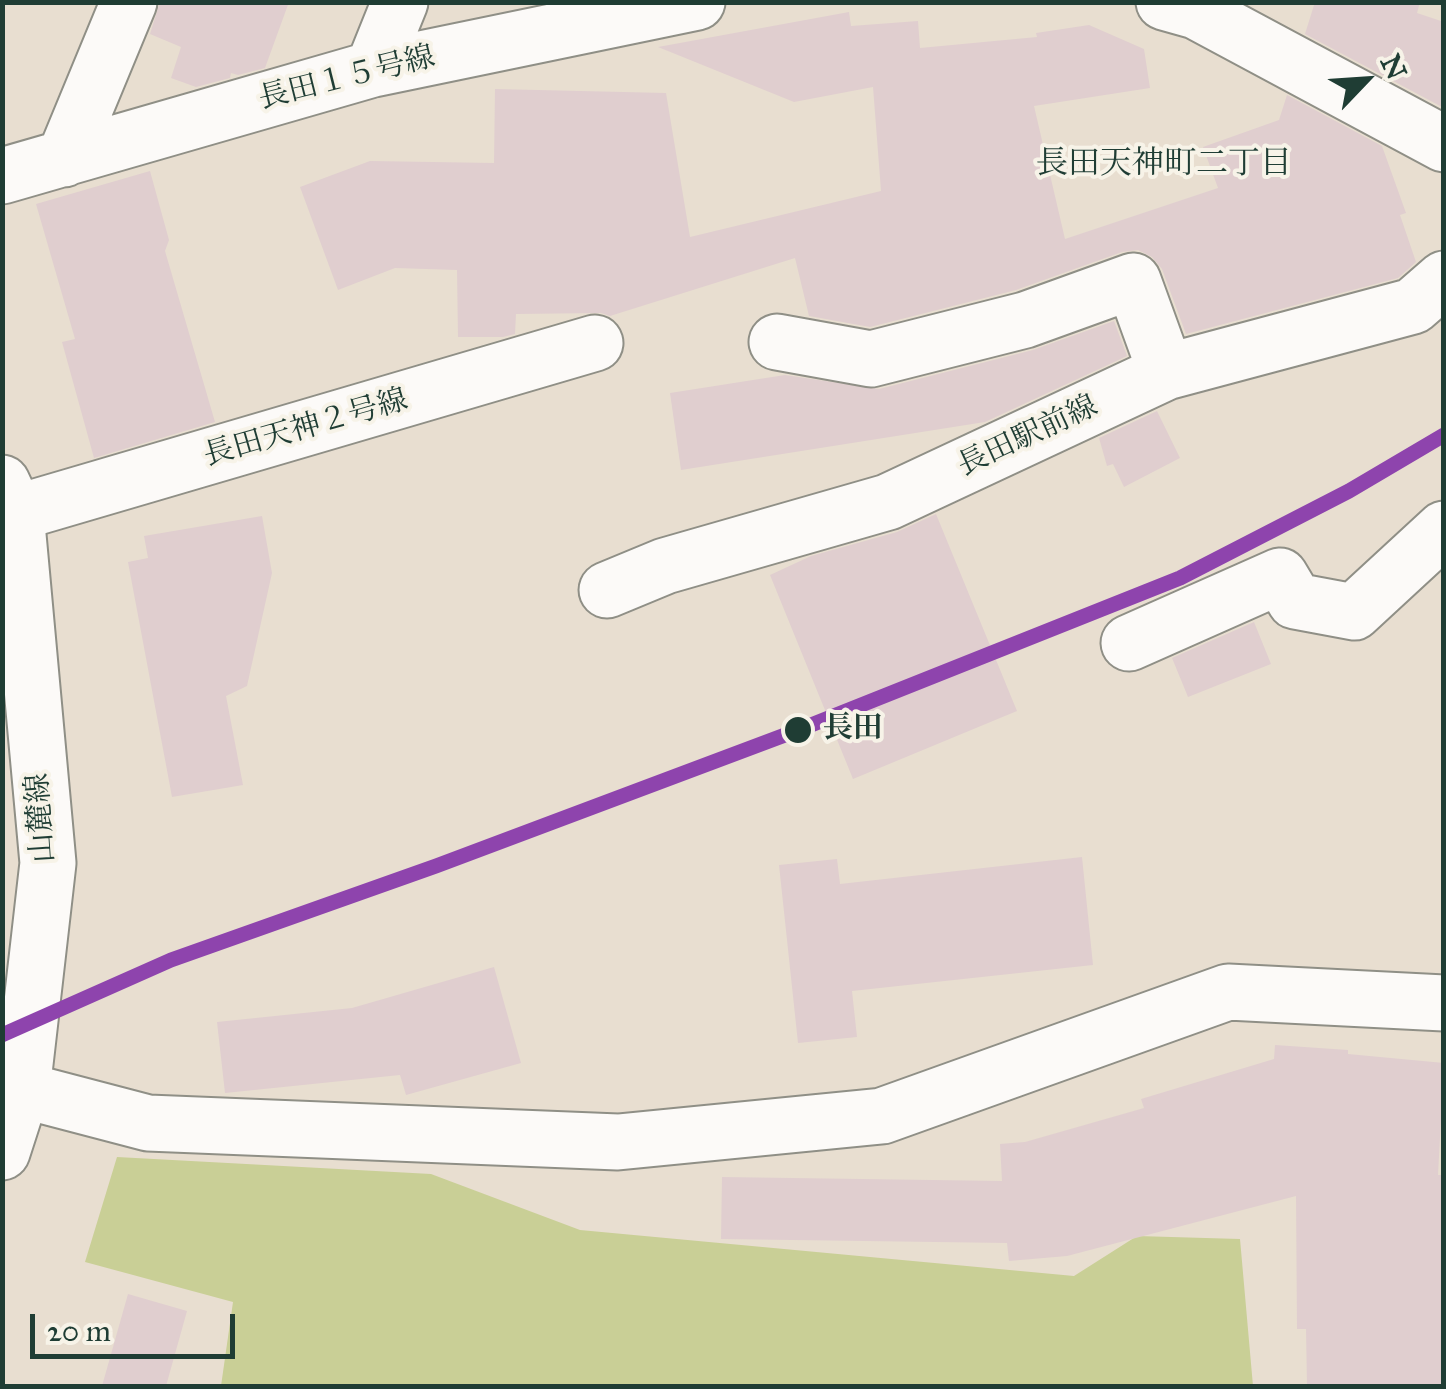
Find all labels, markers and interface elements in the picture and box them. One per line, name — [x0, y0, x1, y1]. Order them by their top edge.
north arrow — [1316, 30, 1416, 130]
street label: 長田１５号線 — [255, 40, 439, 118]
text: N — [1373, 49, 1415, 85]
district label: 長田天神町二丁目 — [1036, 146, 1292, 184]
street label: 長田天神２号線 — [200, 383, 412, 475]
street label: 長田駅前線 — [952, 389, 1104, 485]
place label: 長田 — [823, 712, 883, 748]
marker: 長田 — [782, 714, 814, 746]
street label: 山麓線 — [21, 772, 63, 864]
scale bar — [35, 1294, 240, 1356]
text: 20 m — [47, 1313, 111, 1349]

